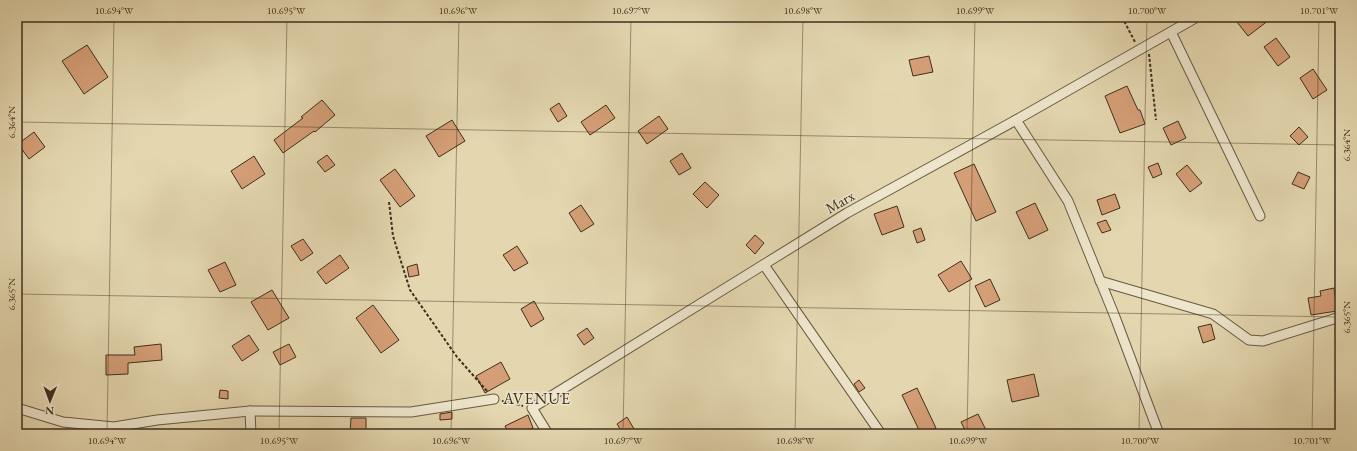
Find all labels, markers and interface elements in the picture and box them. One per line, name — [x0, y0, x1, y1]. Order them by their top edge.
text: 10.694°W — [95, 4, 134, 17]
text: 10.695°W — [267, 4, 306, 17]
text: 10.696°W — [439, 4, 478, 17]
text: 10.697°W — [612, 4, 651, 17]
text: 10.698°W — [784, 4, 823, 17]
text: 10.699°W — [956, 4, 995, 17]
text: 10.700°W — [1128, 4, 1167, 17]
text: 10.701°W — [1300, 4, 1339, 17]
text: 6.364°N — [5, 106, 18, 138]
text: 6.364°N — [1340, 129, 1353, 161]
street label: Marx — [822, 185, 858, 217]
text: 6.365°N — [5, 278, 18, 310]
text: 6.365°N — [1340, 301, 1353, 333]
north arrow — [30, 381, 70, 421]
district label: AVENUE — [502, 388, 571, 409]
text: N — [45, 404, 54, 418]
text: 10.694°W — [88, 434, 127, 447]
text: 10.695°W — [260, 434, 299, 447]
text: 10.696°W — [432, 434, 471, 447]
text: 10.697°W — [604, 434, 643, 447]
text: 10.698°W — [776, 434, 815, 447]
text: 10.699°W — [949, 434, 988, 447]
text: 10.700°W — [1121, 434, 1160, 447]
text: 10.701°W — [1293, 434, 1332, 447]

